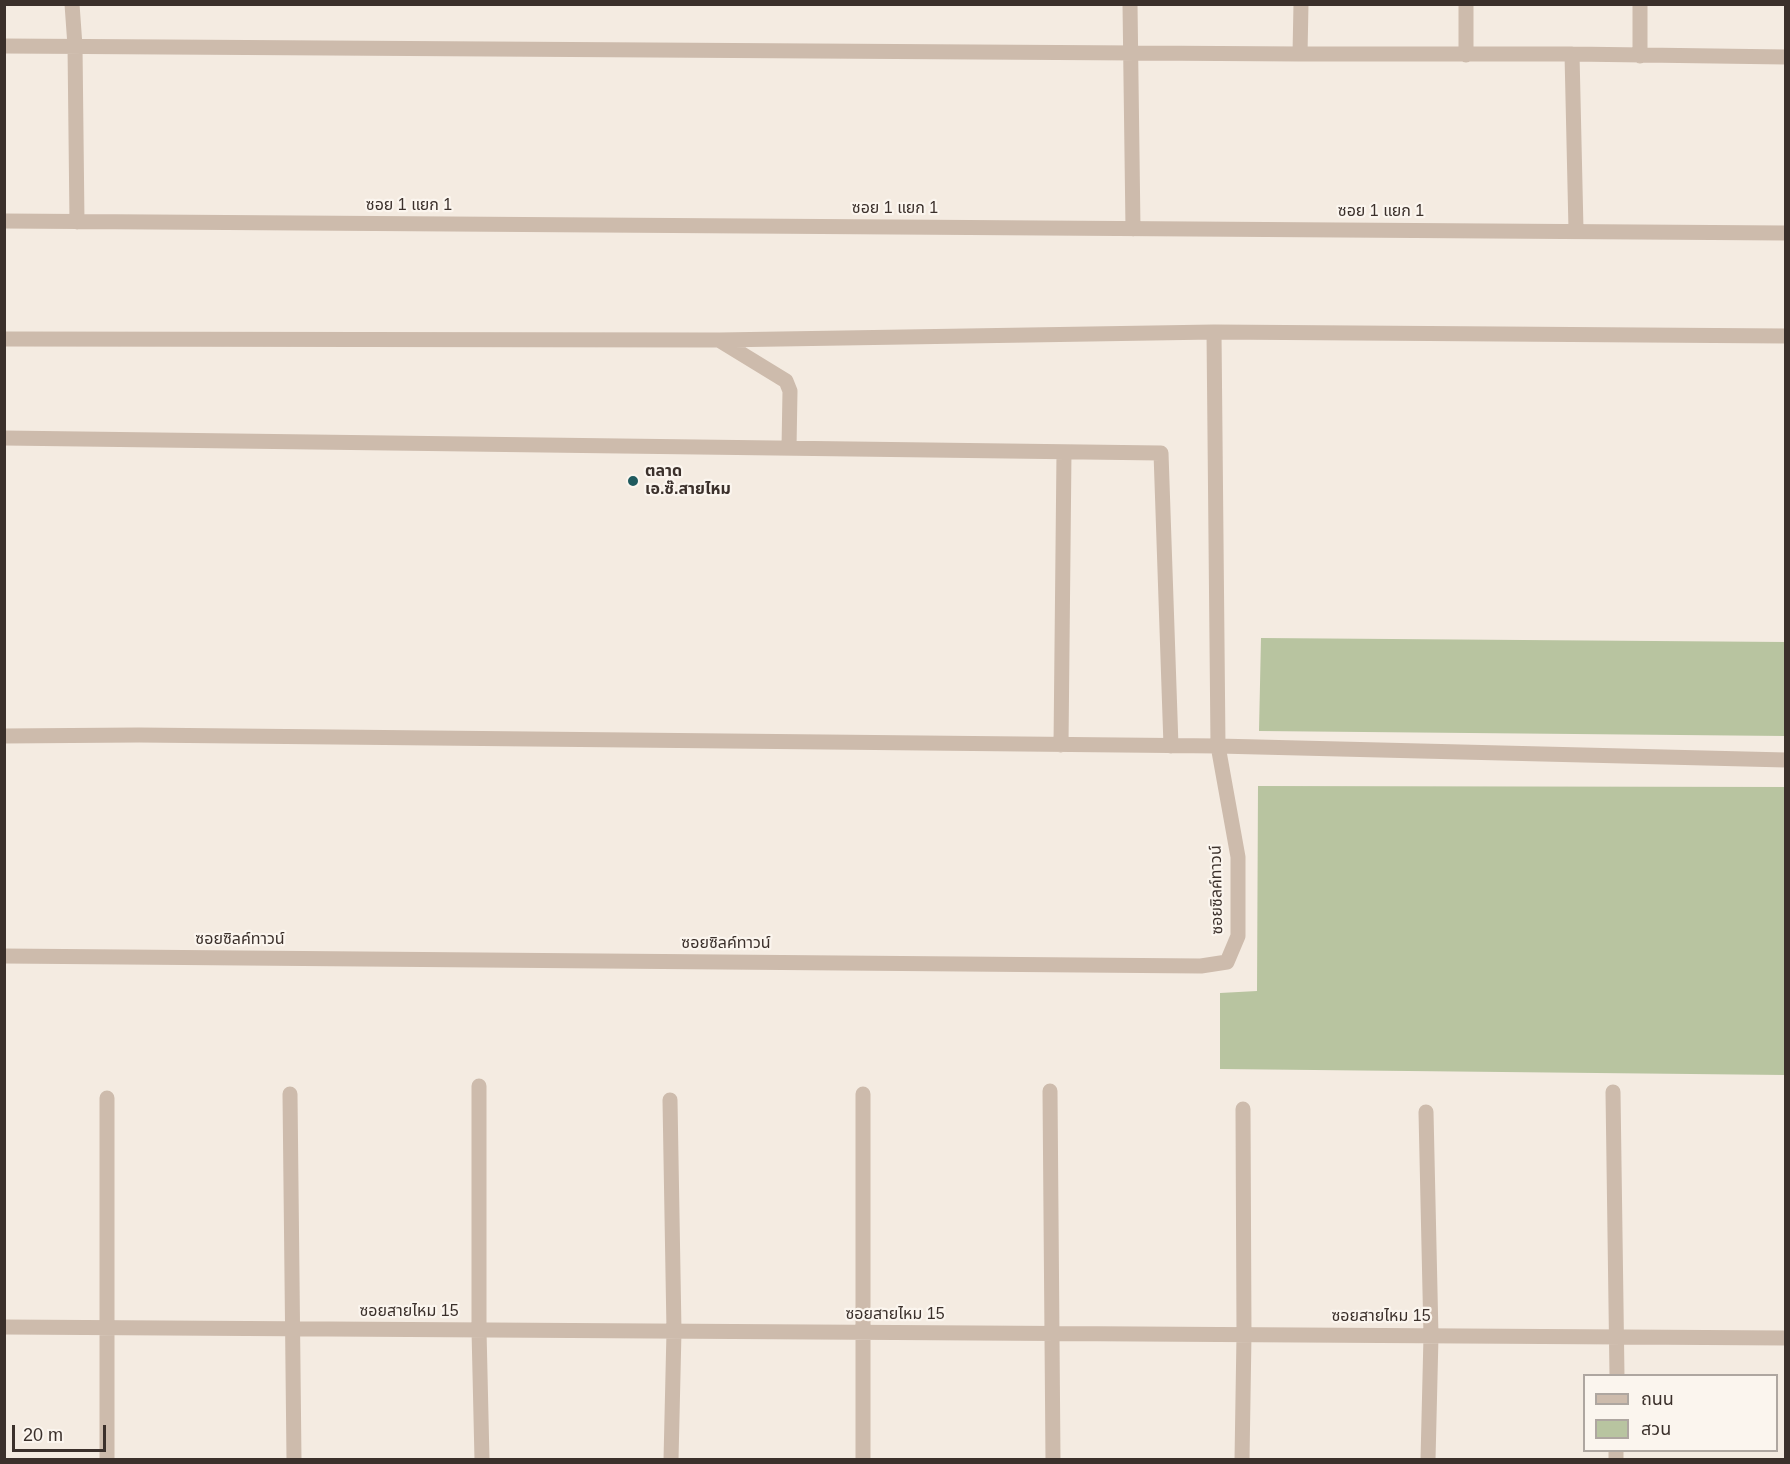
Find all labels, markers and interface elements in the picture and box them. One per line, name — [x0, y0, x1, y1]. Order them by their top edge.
street label: ซอย 1 แยก 1 — [366, 196, 452, 216]
street label: ซอย 1 แยก 1 — [852, 199, 938, 219]
street label: ซอย 1 แยก 1 — [1338, 202, 1424, 222]
place label: ตลาด เอ.ซ๊.สายไหม — [645, 462, 731, 500]
marker: ตลาด เอ.ซ๊.สายไหม — [626, 474, 640, 488]
street label: ซอยซิลค์ทาวน์ — [1207, 845, 1227, 935]
street label: ซอยซิลค์ทาวน์ — [195, 930, 285, 950]
street label: ซอยซิลค์ทาวน์ — [681, 934, 771, 954]
street label: ซอยสายไหม 15 — [359, 1302, 459, 1322]
street label: ซอยสายไหม 15 — [845, 1305, 945, 1325]
street label: ซอยสายไหม 15 — [1331, 1307, 1431, 1327]
legend — [1583, 1374, 1778, 1452]
text: ถนน — [1641, 1389, 1674, 1409]
scale bar — [15, 1413, 110, 1451]
text: สวน — [1641, 1419, 1671, 1439]
text: 20 m — [23, 1425, 63, 1445]

